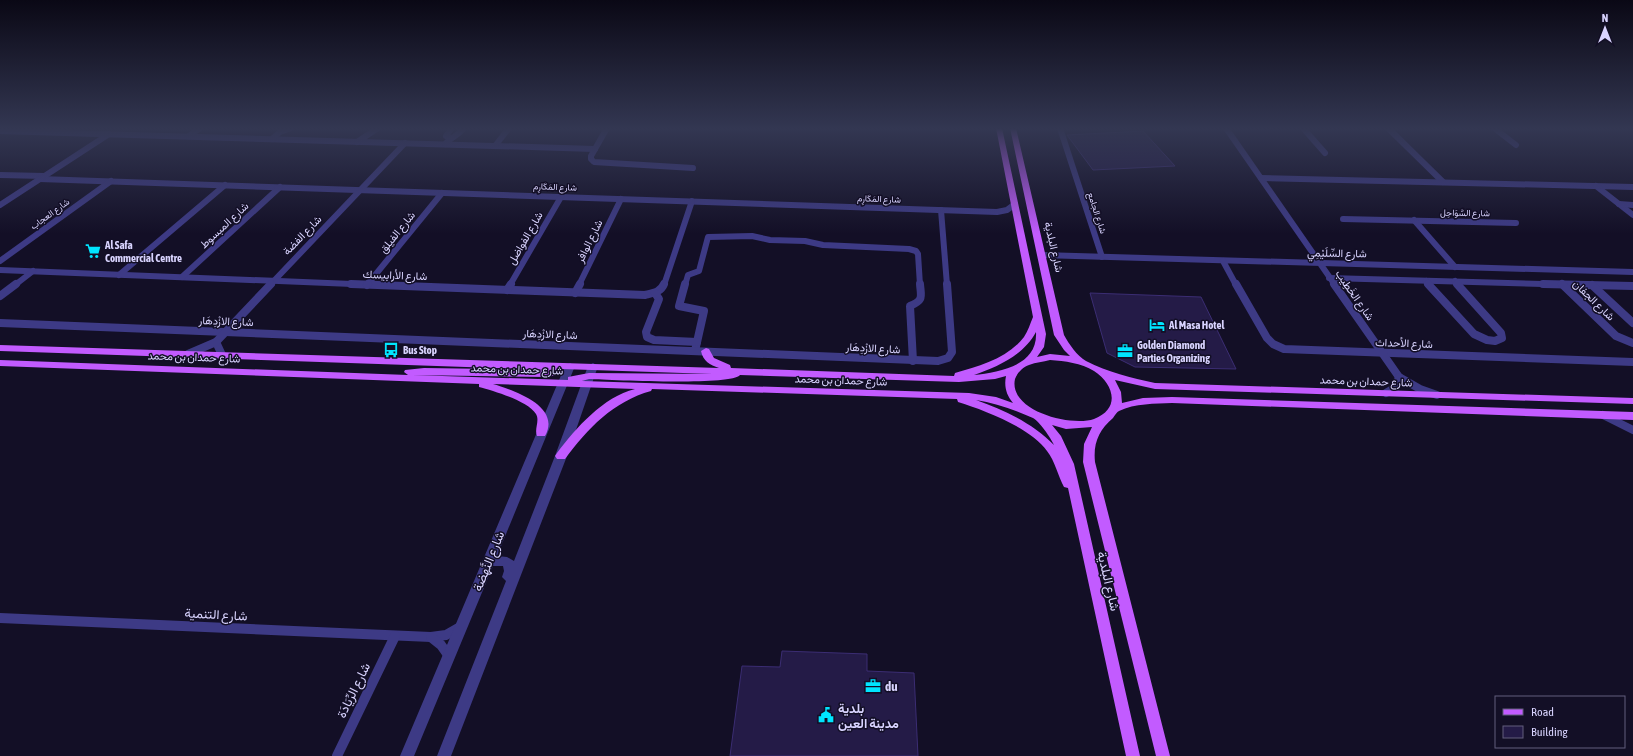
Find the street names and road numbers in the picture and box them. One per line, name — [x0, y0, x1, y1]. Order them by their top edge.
street label: شارع المَكَارِم — [533, 181, 577, 195]
street label: شارع الجامع — [1085, 191, 1108, 235]
street label: شارع المَكَارِم — [857, 193, 901, 207]
street label: شارع العجاب — [29, 197, 72, 232]
street label: شارع المبسوط — [197, 199, 252, 252]
street label: شارع السَّوَاحِل — [1440, 208, 1490, 219]
street label: شارع الفيلق — [377, 209, 419, 256]
street label: شارع الفواضل — [505, 209, 547, 267]
street label: شارع الفضة — [280, 213, 325, 259]
street label: شارع الوافر — [573, 217, 606, 266]
street label: شارع البلدية — [1040, 220, 1066, 274]
street label: شارع السِّلَيْمِي — [1307, 246, 1367, 264]
street label: شارع الأرابيسك — [362, 268, 428, 284]
street label: شارع الخَطِيب — [1332, 268, 1377, 324]
street label: شارع الجفان — [1570, 277, 1617, 324]
street label: شارع الازْدِهَار — [197, 314, 254, 330]
street label: شارع الازْدِهَار — [521, 327, 578, 343]
street label: شارع الأحداث — [1375, 336, 1433, 352]
street label: شارع الازْدِهَار — [844, 341, 901, 357]
street label: شارع حمدان بن محمد — [147, 349, 241, 367]
street label: شارع حمدان بن محمد — [470, 361, 564, 379]
street label: شارع حمدان بن محمد — [794, 372, 888, 390]
street label: شارع حمدان بن محمد — [1319, 373, 1413, 391]
street label: شارع النَّهضة — [470, 529, 509, 594]
street label: شارع البلدية — [1092, 550, 1123, 613]
street label: شارع التنمية — [184, 605, 248, 626]
street label: شارع الرِّيَادَة — [334, 660, 375, 721]

